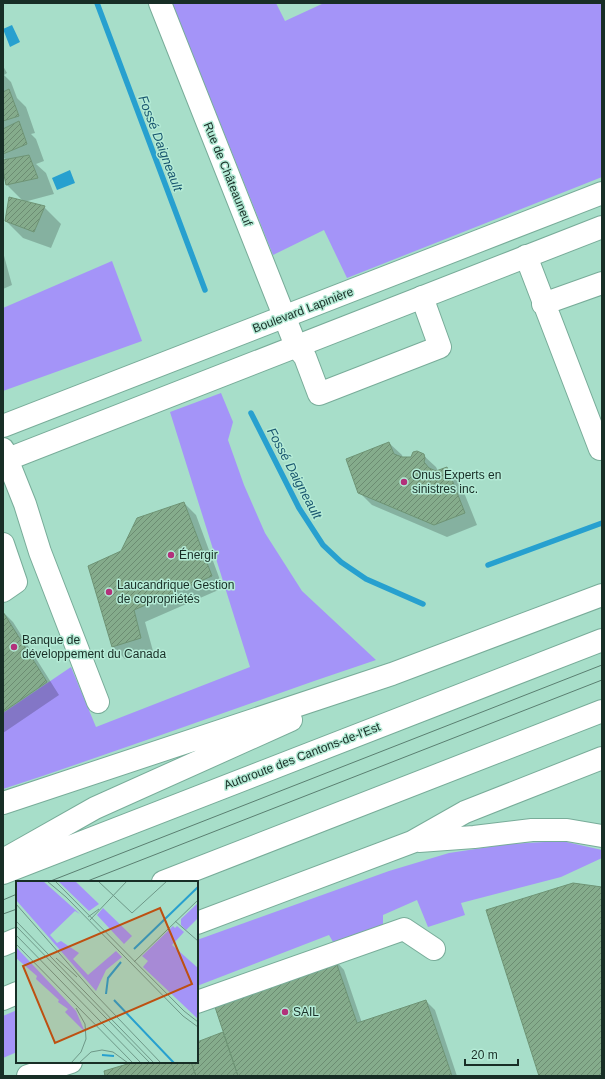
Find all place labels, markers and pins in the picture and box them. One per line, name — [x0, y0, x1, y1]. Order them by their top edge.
place label: Onus Experts en sinistres inc. — [412, 468, 501, 496]
marker: Onus Experts en sinistres inc. — [399, 477, 409, 487]
place label: Énergir — [179, 547, 218, 562]
marker: Énergir — [166, 550, 176, 560]
place label: Laucandrique Gestion de copropriétés — [117, 578, 234, 606]
marker: Laucandrique Gestion de copropriétés — [104, 587, 114, 597]
place label: Banque de développement du Canada — [22, 633, 166, 661]
marker: Banque de développement du Canada — [9, 642, 19, 652]
place label: SAIL — [293, 1005, 319, 1019]
marker: SAIL — [280, 1007, 290, 1017]

